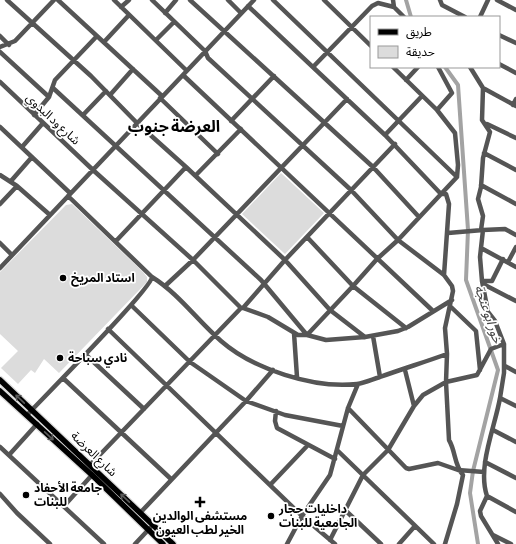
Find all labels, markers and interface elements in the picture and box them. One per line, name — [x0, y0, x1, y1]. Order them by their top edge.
legend — [370, 16, 500, 68]
text: طريق — [406, 25, 432, 40]
text: حديقة — [406, 45, 435, 59]
street label: شارع ود البدوي — [21, 90, 83, 150]
district label: العرضة جنوب — [128, 117, 220, 136]
place label: استاد المريخ — [71, 271, 135, 287]
marker: استاد المريخ — [58, 273, 68, 283]
water label: خور ابو عنجة — [472, 283, 506, 346]
place label: نادي سباحة — [68, 351, 128, 368]
marker: نادي سباحة — [55, 353, 65, 363]
one-way arrow — [15, 394, 25, 404]
street label: شارع العرضة — [67, 429, 120, 481]
one-way arrow — [44, 431, 54, 440]
place label: جامعة الأحفاد للبنات — [34, 481, 103, 509]
marker: جامعة الأحفاد للبنات — [21, 490, 31, 500]
one-way arrow — [120, 494, 130, 503]
marker: مستشفى الوالدين الخير لطب العيون — [194, 496, 206, 508]
place label: داخليات حجار الجامعية للبنات — [278, 502, 357, 530]
place label: مستشفى الوالدين الخير لطب العيون — [153, 509, 247, 537]
marker: داخليات حجار الجامعية للبنات — [266, 511, 276, 521]

